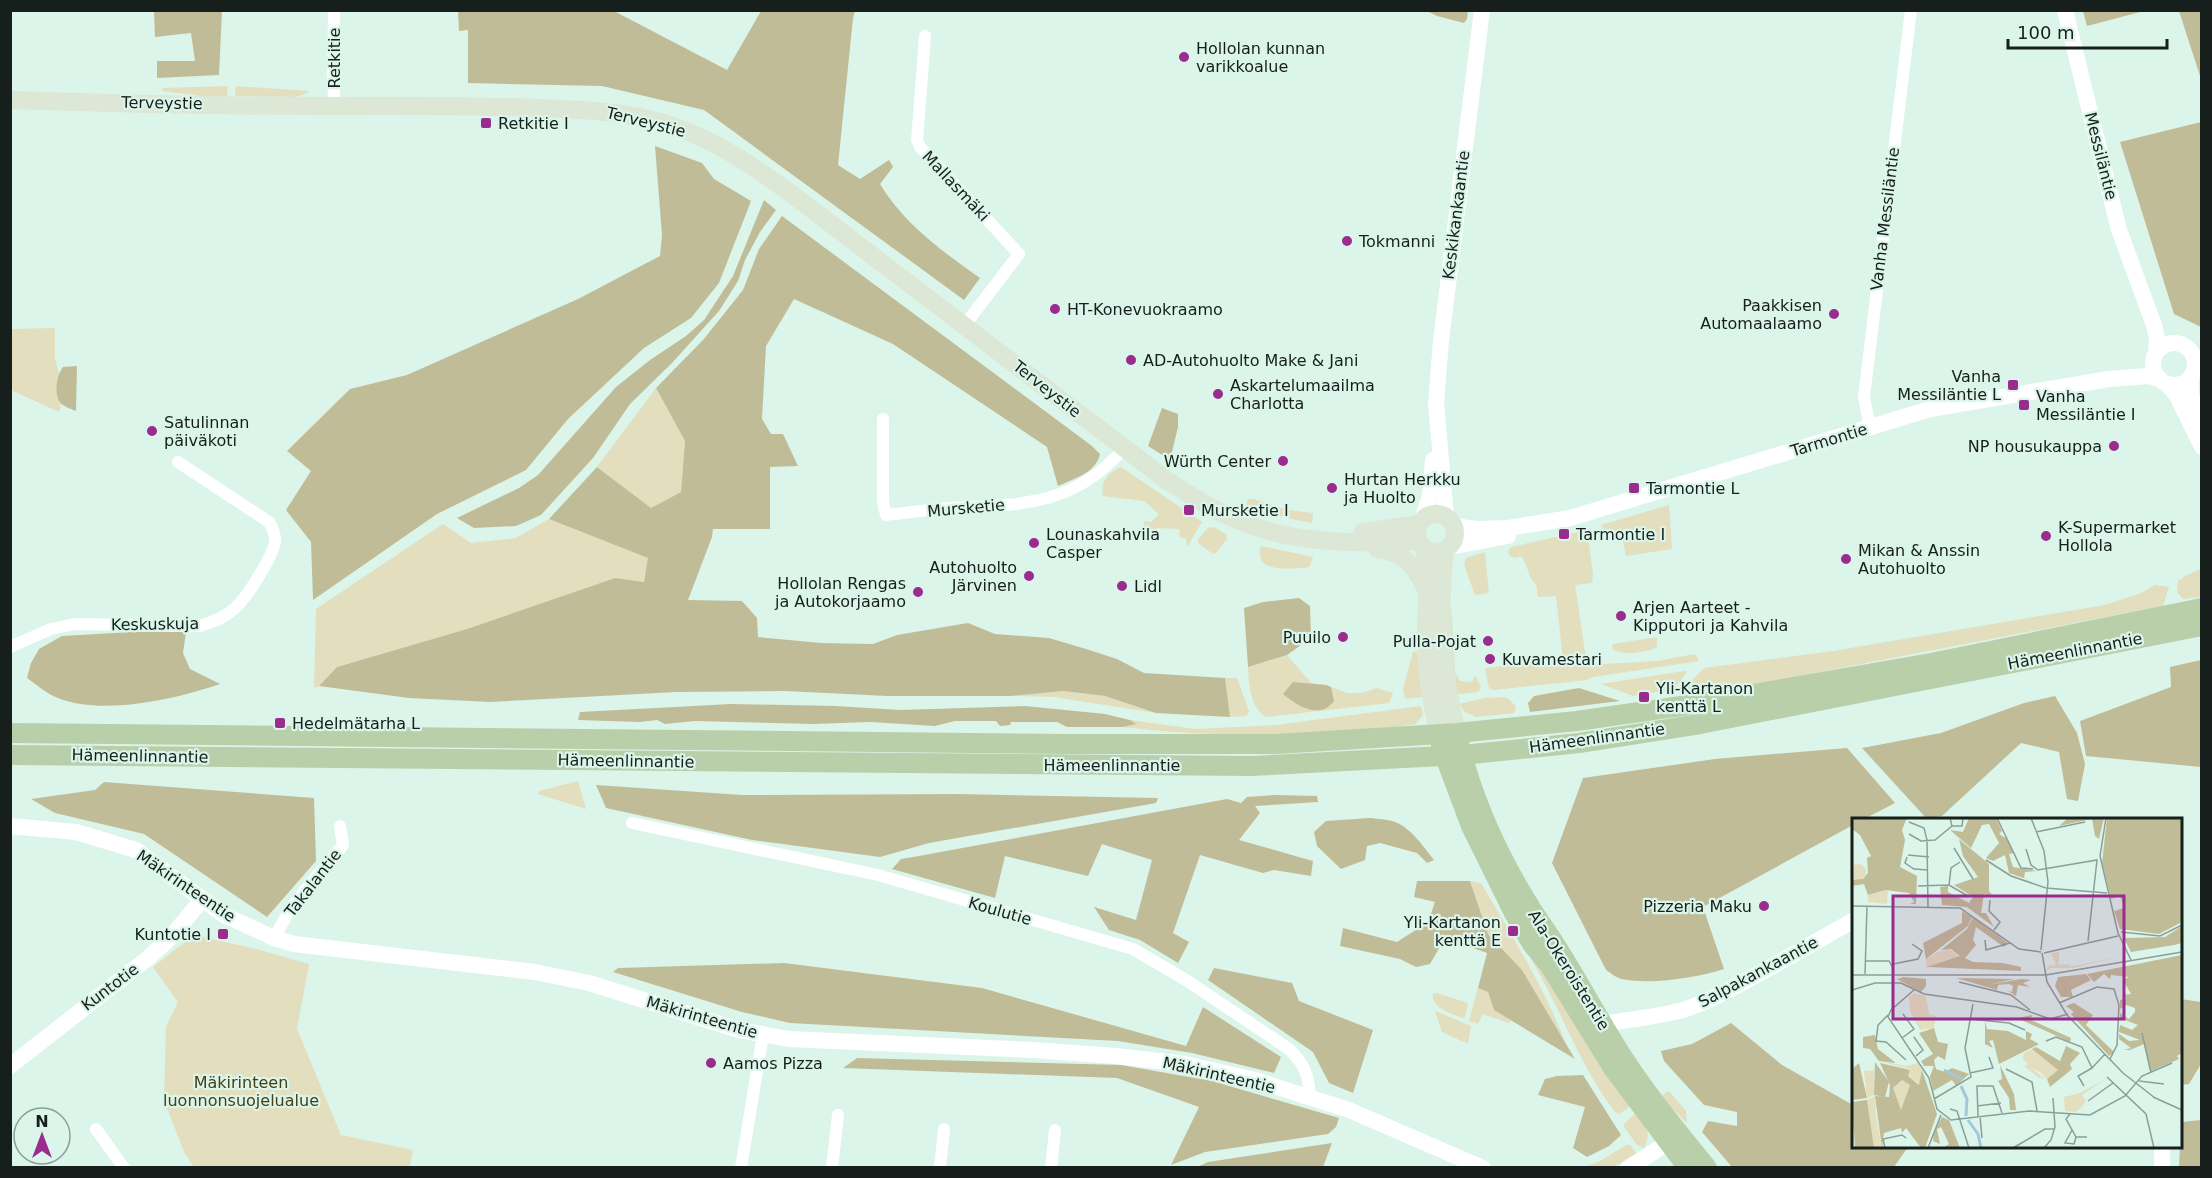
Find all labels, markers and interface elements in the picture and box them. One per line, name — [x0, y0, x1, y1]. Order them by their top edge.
scale bar — [2008, 12, 2167, 50]
text: 100 m — [2017, 22, 2075, 43]
street label: Retkitie — [325, 28, 344, 88]
place label: Hollolan kunnan varikkoalue — [1196, 39, 1325, 76]
marker: Hollolan kunnan varikkoalue — [1177, 50, 1191, 64]
street label: Terveystie — [120, 93, 203, 113]
street label: Terveystie — [603, 103, 688, 141]
street label: Messiläntie — [2081, 110, 2121, 202]
place label: Retkitie I — [498, 114, 569, 133]
marker: Retkitie I — [479, 116, 493, 130]
street label: Vanha Messiläntie — [1867, 146, 1903, 292]
street label: Mallasmäki — [918, 147, 994, 225]
street label: Keskikankaantie — [1439, 149, 1473, 281]
place label: Tokmanni — [1358, 232, 1435, 251]
marker: Tokmanni — [1340, 234, 1354, 248]
place label: Paakkisen Automaalaamo — [1700, 296, 1822, 333]
place label: HT-Konevuokraamo — [1067, 300, 1223, 319]
marker: HT-Konevuokraamo — [1048, 302, 1062, 316]
marker: Paakkisen Automaalaamo — [1827, 307, 1841, 321]
place label: AD-Autohuolto Make & Jani — [1143, 351, 1358, 370]
marker: AD-Autohuolto Make & Jani — [1124, 353, 1138, 367]
street label: Terveystie — [1008, 356, 1085, 421]
place label: Vanha Messiläntie L — [1897, 367, 2001, 404]
place label: Askartelumaailma Charlotta — [1230, 376, 1375, 413]
marker: Vanha Messiläntie L — [2006, 378, 2020, 392]
marker: Askartelumaailma Charlotta — [1211, 387, 1225, 401]
place label: Vanha Messiläntie I — [2036, 387, 2136, 424]
marker: Vanha Messiläntie I — [2017, 398, 2031, 412]
place label: Satulinnan päiväkoti — [164, 413, 250, 450]
street label: Tarmontie — [1787, 419, 1870, 461]
marker: Satulinnan päiväkoti — [145, 424, 159, 438]
place label: NP housukauppa — [1968, 437, 2102, 456]
marker: NP housukauppa — [2107, 439, 2121, 453]
place label: Würth Center — [1164, 452, 1271, 471]
marker: Würth Center — [1276, 454, 1290, 468]
place label: Hurtan Herkku ja Huolto — [1343, 470, 1461, 507]
place label: Tarmontie L — [1645, 479, 1739, 498]
marker: Hurtan Herkku ja Huolto — [1325, 481, 1339, 495]
marker: Tarmontie L — [1627, 481, 1641, 495]
street label: Mursketie — [926, 495, 1006, 521]
place label: Mursketie I — [1201, 501, 1289, 520]
marker: Mursketie I — [1182, 503, 1196, 517]
place label: K-Supermarket Hollola — [2058, 518, 2176, 555]
place label: Lounaskahvila Casper — [1046, 525, 1160, 562]
place label: Tarmontie I — [1575, 525, 1665, 544]
marker: Tarmontie I — [1557, 527, 1571, 541]
marker: K-Supermarket Hollola — [2039, 529, 2053, 543]
marker: Lounaskahvila Casper — [1027, 536, 1041, 550]
place label: Mikan & Anssin Autohuolto — [1858, 541, 1980, 578]
marker: Mikan & Anssin Autohuolto — [1839, 552, 1853, 566]
place label: Autohuolto Järvinen — [929, 558, 1017, 595]
marker: Autohuolto Järvinen — [1022, 569, 1036, 583]
place label: Hollolan Rengas ja Autokorjaamo — [774, 574, 906, 611]
place label: Lidl — [1134, 577, 1162, 596]
marker: Lidl — [1115, 579, 1129, 593]
marker: Hollolan Rengas ja Autokorjaamo — [911, 585, 925, 599]
place label: Arjen Aarteet - Kipputori ja Kahvila — [1633, 598, 1788, 635]
marker: Arjen Aarteet - Kipputori ja Kahvila — [1614, 609, 1628, 623]
street label: Keskuskuja — [111, 614, 199, 634]
place label: Puuilo — [1283, 628, 1331, 647]
street label: Hämeenlinnantie — [2006, 629, 2144, 673]
marker: Puuilo — [1336, 630, 1350, 644]
place label: Pulla-Pojat — [1393, 632, 1476, 651]
marker: Pulla-Pojat — [1481, 634, 1495, 648]
place label: Kuvamestari — [1502, 650, 1602, 669]
marker: Kuvamestari — [1483, 652, 1497, 666]
place label: Yli-Kartanon kenttä L — [1655, 679, 1753, 716]
marker: Yli-Kartanon kenttä L — [1637, 690, 1651, 704]
place label: Hedelmätarha L — [292, 714, 420, 733]
marker: Hedelmätarha L — [273, 716, 287, 730]
street label: Hämeenlinnantie — [1528, 719, 1666, 757]
street label: Hämeenlinnantie — [71, 745, 209, 767]
street label: Hämeenlinnantie — [557, 750, 695, 772]
street label: Hämeenlinnantie — [1044, 756, 1180, 775]
inset map — [1852, 818, 2182, 1148]
street label: Takalantie — [280, 845, 345, 921]
street label: Mäkirinteentie — [133, 846, 239, 926]
street label: Koulutie — [966, 893, 1034, 929]
place label: Pizzeria Maku — [1643, 897, 1752, 916]
marker: Pizzeria Maku — [1757, 899, 1771, 913]
street label: Ala-Okeroistentie — [1524, 906, 1614, 1034]
place label: Yli-Kartanon kenttä E — [1403, 913, 1501, 950]
marker: Yli-Kartanon kenttä E — [1506, 924, 1520, 938]
place label: Kuntotie I — [135, 925, 211, 944]
marker: Kuntotie I — [216, 927, 230, 941]
street label: Salpakankaantie — [1695, 932, 1821, 1012]
street label: Kuntotie — [78, 959, 142, 1015]
street label: Mäkirinteentie — [644, 992, 760, 1042]
street label: Mäkirinteentie — [1161, 1053, 1277, 1097]
place label: Aamos Pizza — [723, 1054, 823, 1073]
marker: Aamos Pizza — [704, 1056, 718, 1070]
park label: Mäkirinteen luonnonsuojelualue — [163, 1073, 319, 1110]
north arrow — [12, 1106, 72, 1166]
text: N — [35, 1112, 49, 1131]

